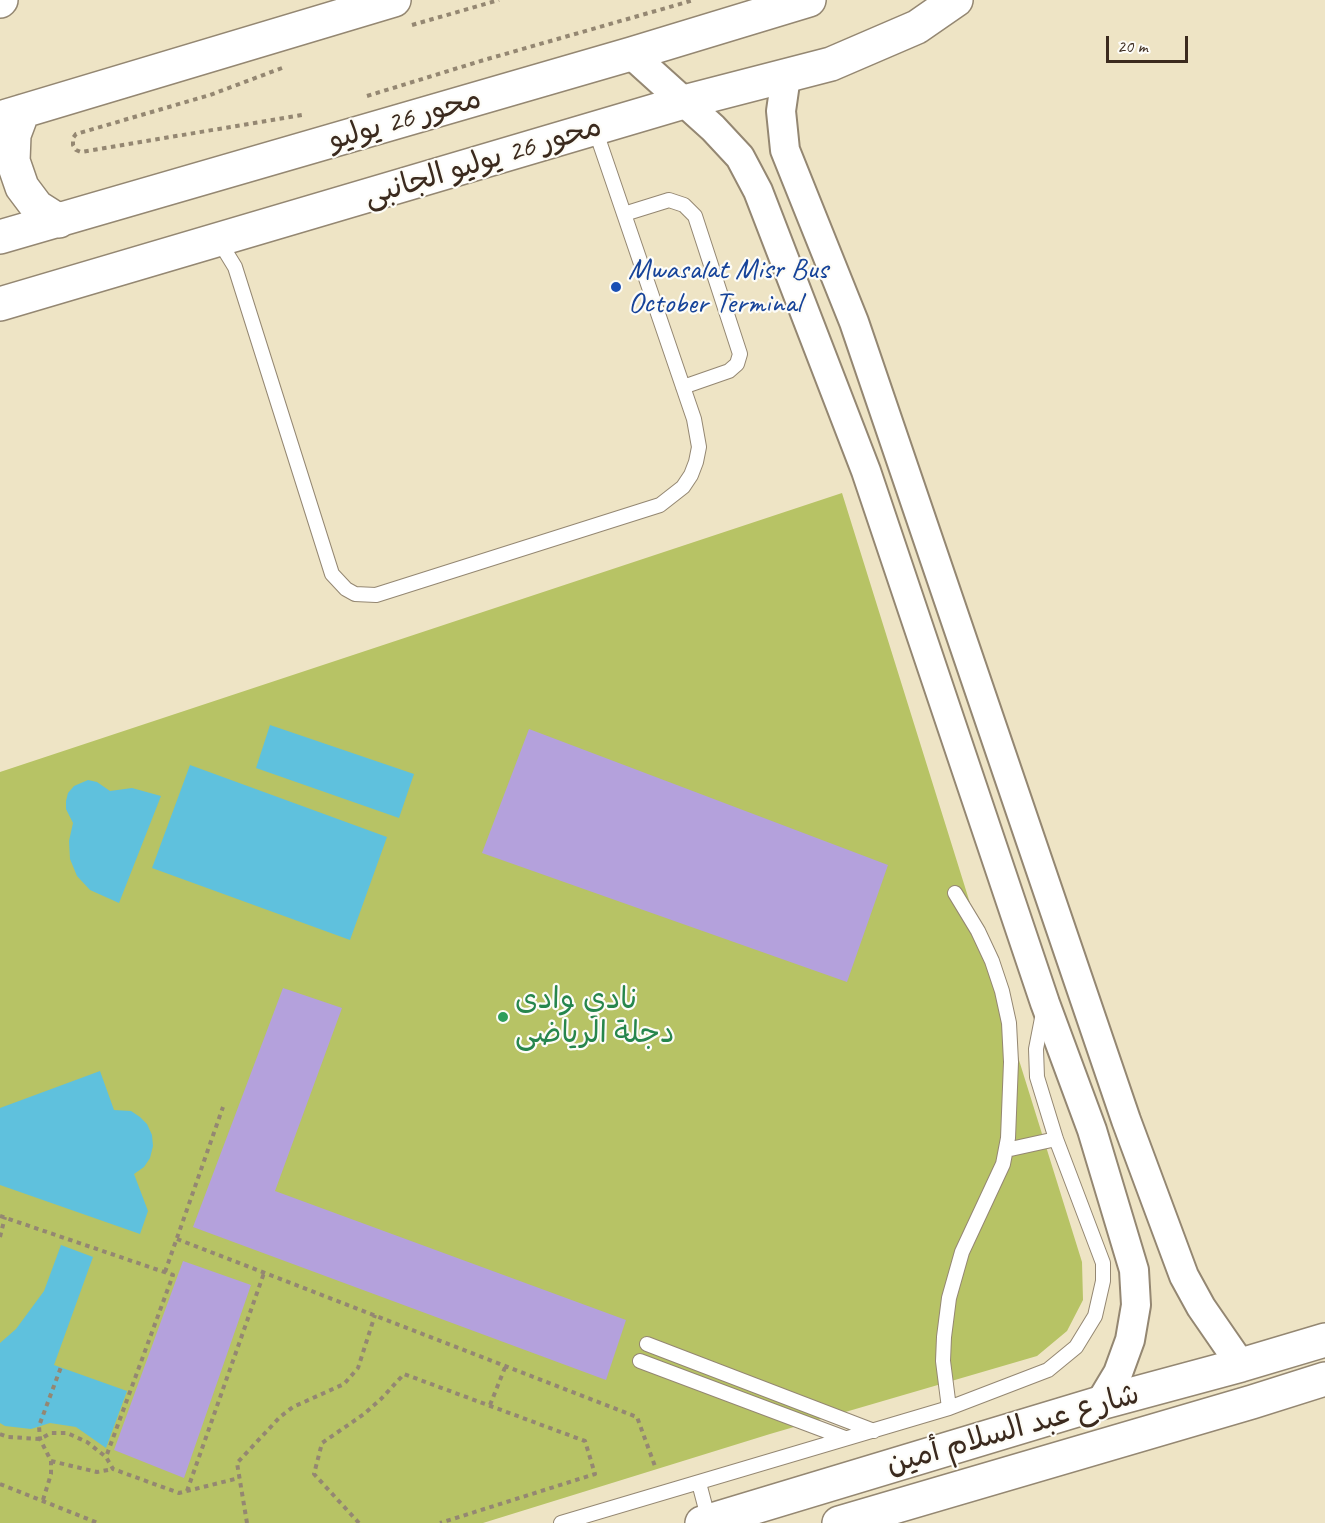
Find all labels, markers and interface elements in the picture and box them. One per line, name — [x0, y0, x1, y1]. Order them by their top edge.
scale bar — [1109, 24, 1192, 62]
text: 20 m — [1117, 35, 1148, 57]
street label: محور 26 يوليو — [324, 81, 486, 159]
street label: محور 26 يوليو الجانبى — [360, 109, 606, 215]
place label: Mwasalat Misr Bus October Terminal — [628, 252, 828, 322]
marker: Mwasalat Misr Bus October Terminal — [609, 280, 623, 294]
place label: نادي وادى دجلة الرياضى — [515, 982, 675, 1052]
marker: نادي وادى دجلة الرياضى — [496, 1010, 510, 1024]
street label: شارع عبد السلام أمين — [882, 1377, 1144, 1483]

